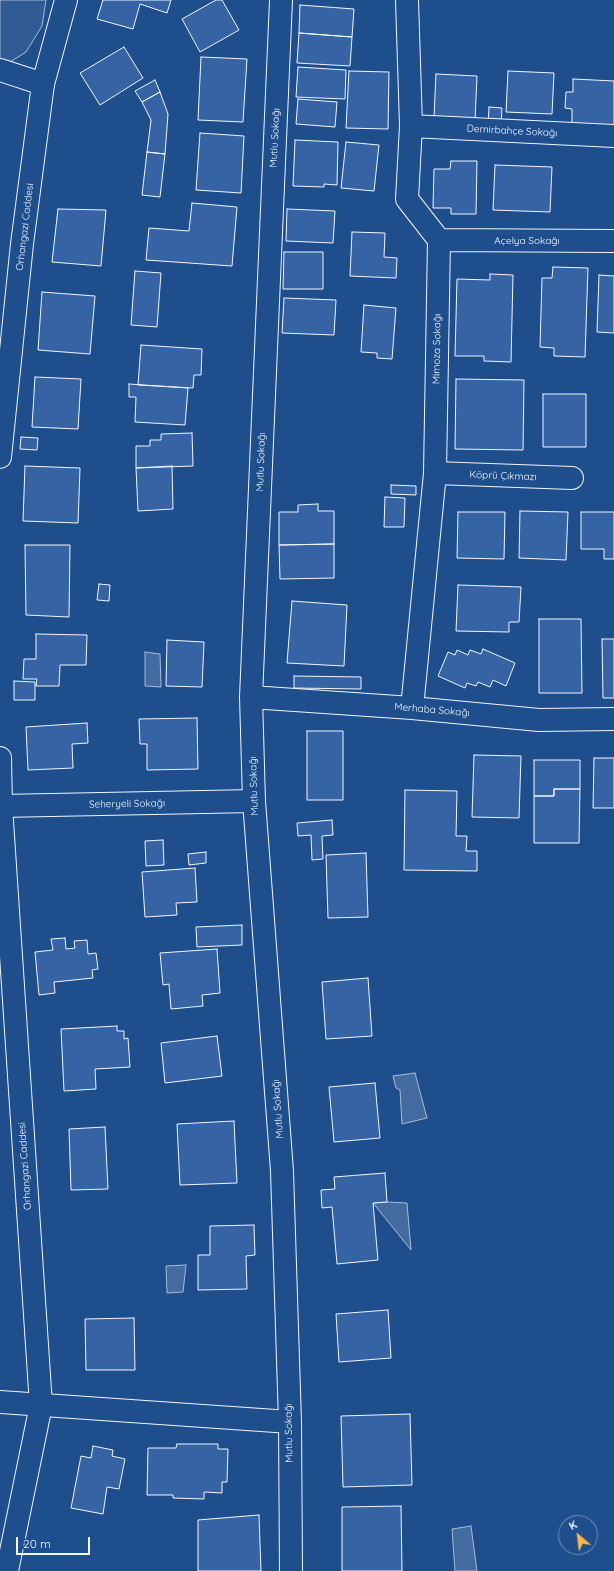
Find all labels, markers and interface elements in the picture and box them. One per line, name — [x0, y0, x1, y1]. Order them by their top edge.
street label: Mutlu Sokağı — [267, 108, 283, 168]
street label: Demirbahçe Sokağı — [466, 123, 558, 139]
street label: Orhangazi Caddesi — [14, 183, 36, 271]
street label: Açelya Sokağı — [494, 235, 560, 247]
street label: Mimoza Sokağı — [430, 314, 444, 384]
street label: Mutlu Sokağı — [254, 432, 268, 492]
street label: Köprü Çıkmazı — [469, 469, 537, 483]
street label: Merhaba Sokağı — [394, 701, 470, 719]
street label: Mutlu Sokağı — [247, 756, 261, 816]
street label: Seheryeli Sokağı — [89, 797, 165, 811]
street label: Mutlu Sokağı — [270, 1079, 286, 1139]
street label: Orhangazi Caddesi — [16, 1122, 34, 1210]
street label: Mutlu Sokağı — [282, 1403, 296, 1463]
north arrow — [558, 1515, 598, 1555]
text: K — [566, 1517, 579, 1533]
scale bar — [18, 1529, 92, 1555]
text: 20 m — [23, 1536, 51, 1551]

